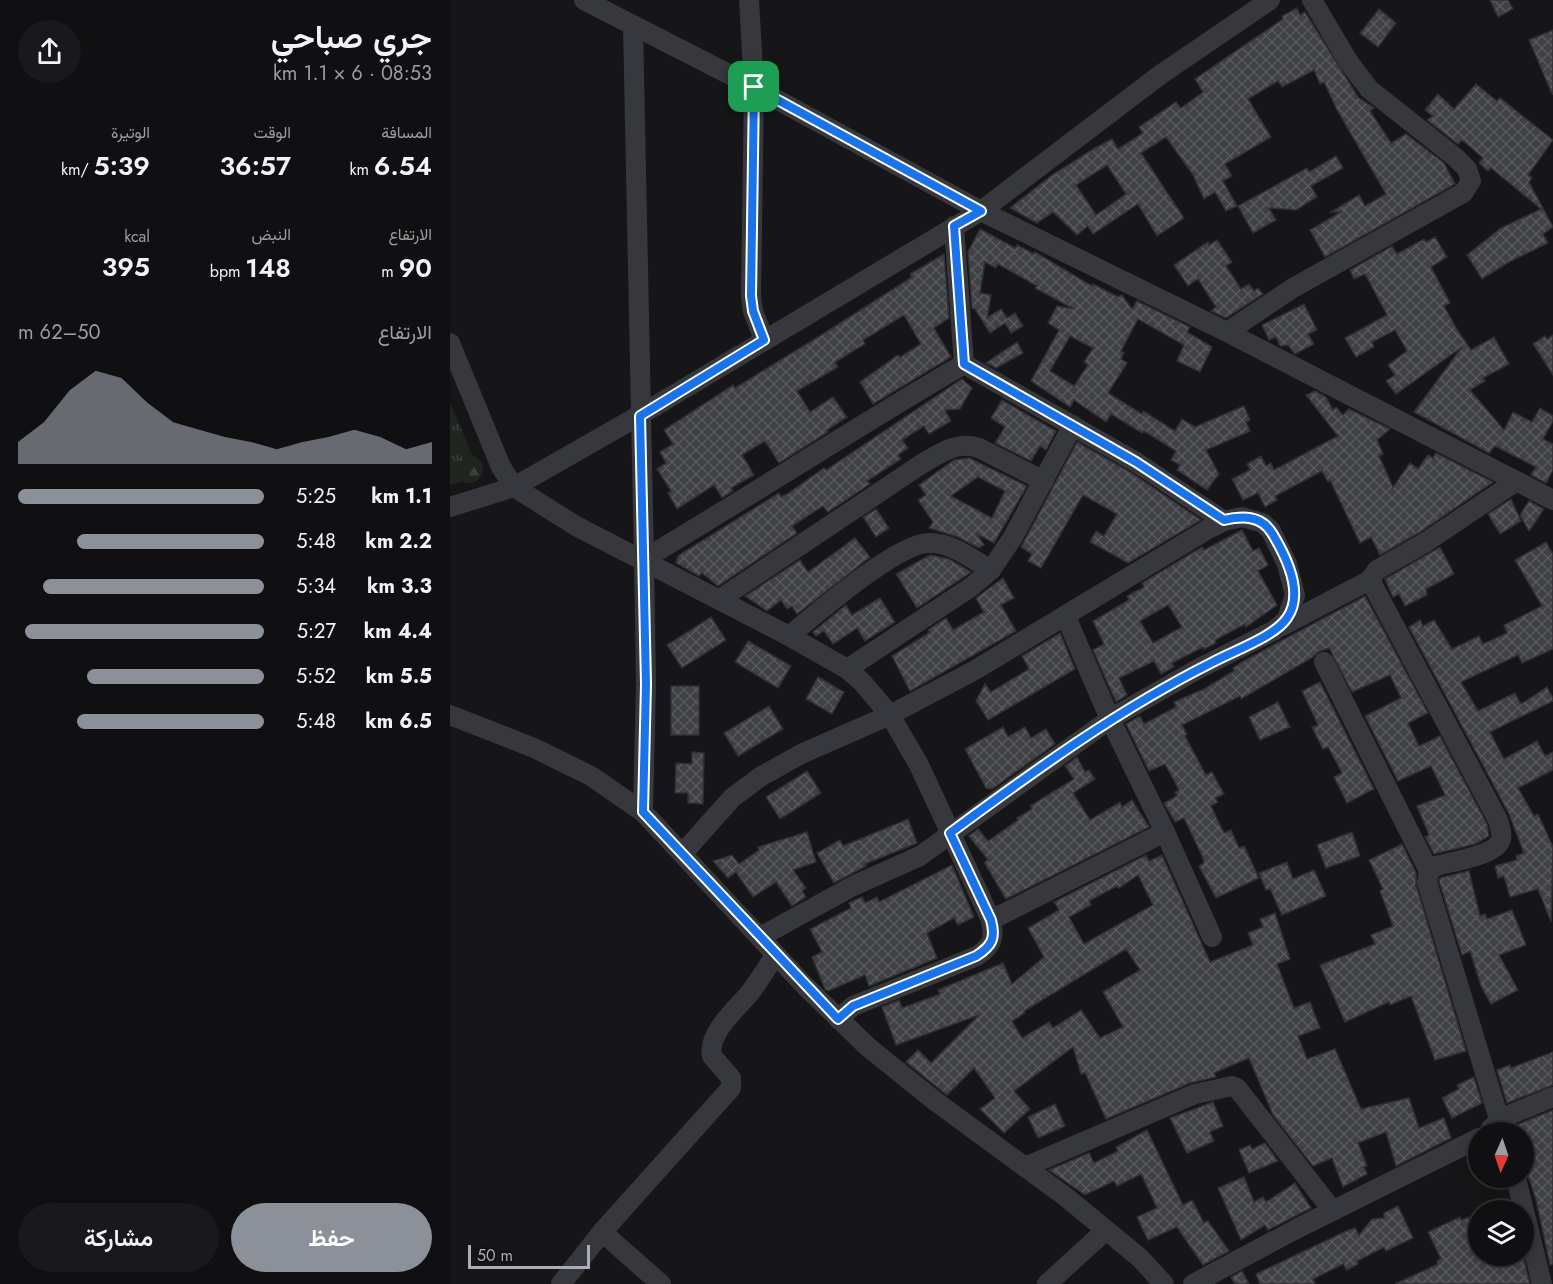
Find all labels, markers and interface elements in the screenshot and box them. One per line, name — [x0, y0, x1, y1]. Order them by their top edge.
text: جري صباحي — [271, 13, 432, 60]
button: share — [18, 20, 81, 83]
text: 08:53 · 6 × 1.1 km — [273, 59, 432, 88]
pin — [728, 61, 779, 112]
icon: arrive — [737, 70, 770, 103]
text: الوتيرة — [111, 121, 150, 144]
text: الوقت — [253, 121, 291, 144]
text: المسافة — [381, 121, 432, 144]
text: 5:39 — [94, 147, 150, 185]
text: 36:57 — [219, 147, 291, 185]
text: 6.54 — [374, 147, 432, 185]
text: /km — [61, 158, 94, 181]
text: km — [349, 158, 374, 181]
text: النبض — [251, 223, 291, 246]
text: الارتفاع — [389, 223, 432, 246]
text: kcal — [124, 225, 150, 248]
text: 395 — [102, 248, 150, 286]
text: 148 — [245, 249, 291, 287]
text: 90 — [399, 249, 432, 287]
text: bpm — [210, 260, 245, 283]
text: m — [381, 260, 399, 283]
text: 50–62 m — [18, 318, 101, 347]
text: الارتفاع — [378, 318, 432, 347]
text: 5:25 — [296, 482, 336, 511]
text: 1.1 km — [371, 482, 432, 511]
text: 5:48 — [296, 527, 336, 556]
text: 2.2 km — [365, 527, 432, 556]
text: 5:34 — [296, 572, 336, 601]
text: 3.3 km — [367, 572, 432, 601]
text: 5:27 — [297, 617, 336, 646]
text: 4.4 km — [364, 617, 432, 646]
text: 5:52 — [296, 662, 336, 691]
text: 5.5 km — [366, 662, 432, 691]
text: 5:48 — [296, 707, 336, 736]
text: 6.5 km — [365, 707, 432, 736]
north arrow — [1468, 1122, 1534, 1188]
map controls — [1468, 1122, 1534, 1266]
button: layers — [1468, 1200, 1534, 1266]
button: مشاركة — [18, 1203, 219, 1272]
button: حفظ — [231, 1203, 432, 1272]
scale bar — [468, 1242, 590, 1270]
text: 50 m — [477, 1244, 513, 1267]

